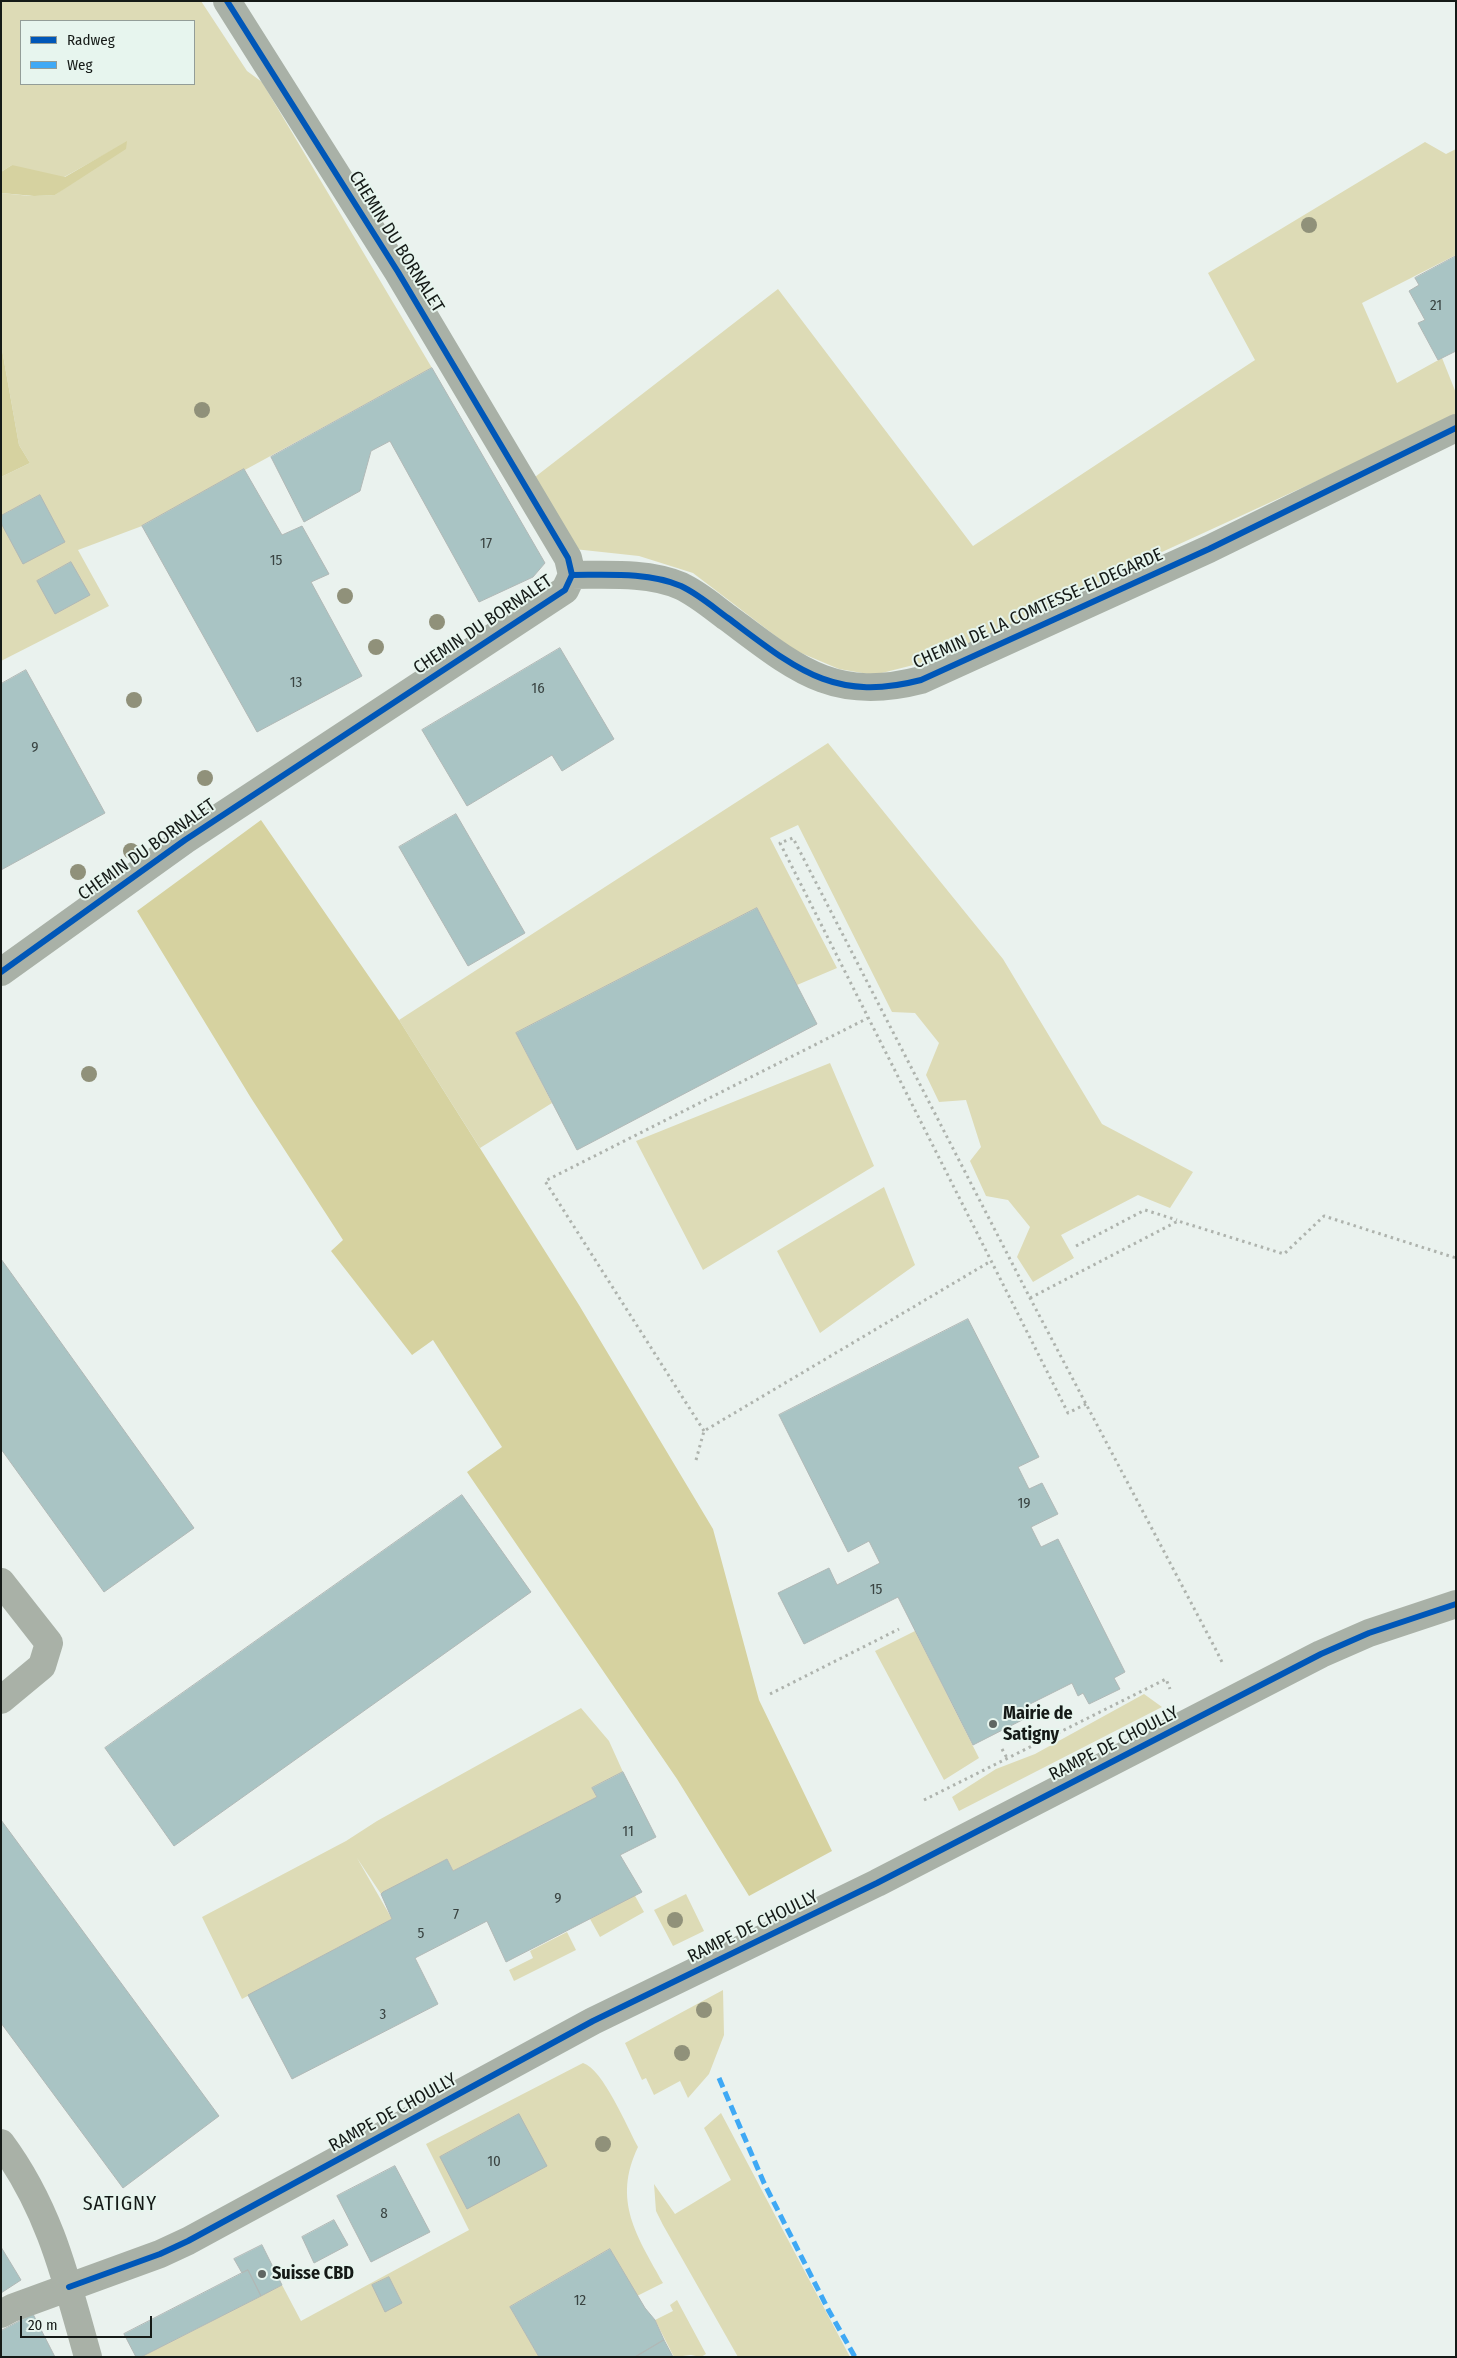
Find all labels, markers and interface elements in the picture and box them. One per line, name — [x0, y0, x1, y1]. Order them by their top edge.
legend — [20, 20, 195, 85]
text: Radweg — [67, 31, 115, 49]
text: Weg — [67, 56, 93, 74]
street label: CHEMIN DU BORNALET — [344, 167, 448, 317]
house number: 21 — [1430, 297, 1442, 315]
house number: 17 — [480, 535, 492, 553]
street label: CHEMIN DE LA COMTESSE-ELDEGARDE — [910, 544, 1166, 674]
house number: 15 — [270, 552, 282, 570]
street label: CHEMIN DU BORNALET — [410, 571, 556, 679]
house number: 13 — [290, 674, 302, 692]
house number: 16 — [531, 680, 545, 698]
house number: 9 — [31, 739, 39, 757]
street label: CHEMIN DU BORNALET — [74, 795, 220, 905]
house number: 19 — [1017, 1495, 1031, 1513]
house number: 15 — [870, 1581, 882, 1599]
street label: RAMPE DE CHOULLY — [1046, 1702, 1182, 1786]
place label: Mairie de Satigny — [1003, 1703, 1073, 1746]
marker: Mairie de Satigny — [987, 1718, 999, 1730]
house number: 11 — [622, 1823, 634, 1841]
street label: RAMPE DE CHOULLY — [684, 1886, 822, 1968]
house number: 9 — [554, 1890, 562, 1908]
house number: 7 — [453, 1906, 459, 1924]
house number: 5 — [418, 1925, 424, 1943]
house number: 3 — [380, 2006, 386, 2024]
street label: RAMPE DE CHOULLY — [325, 2069, 461, 2157]
house number: 10 — [487, 2153, 501, 2171]
district label: SATIGNY — [82, 2192, 158, 2216]
house number: 8 — [380, 2205, 388, 2223]
place label: Suisse CBD — [272, 2263, 354, 2285]
marker: Suisse CBD — [256, 2268, 268, 2280]
house number: 12 — [574, 2292, 586, 2310]
scale bar — [22, 2306, 155, 2338]
text: 20 m — [28, 2316, 58, 2334]

